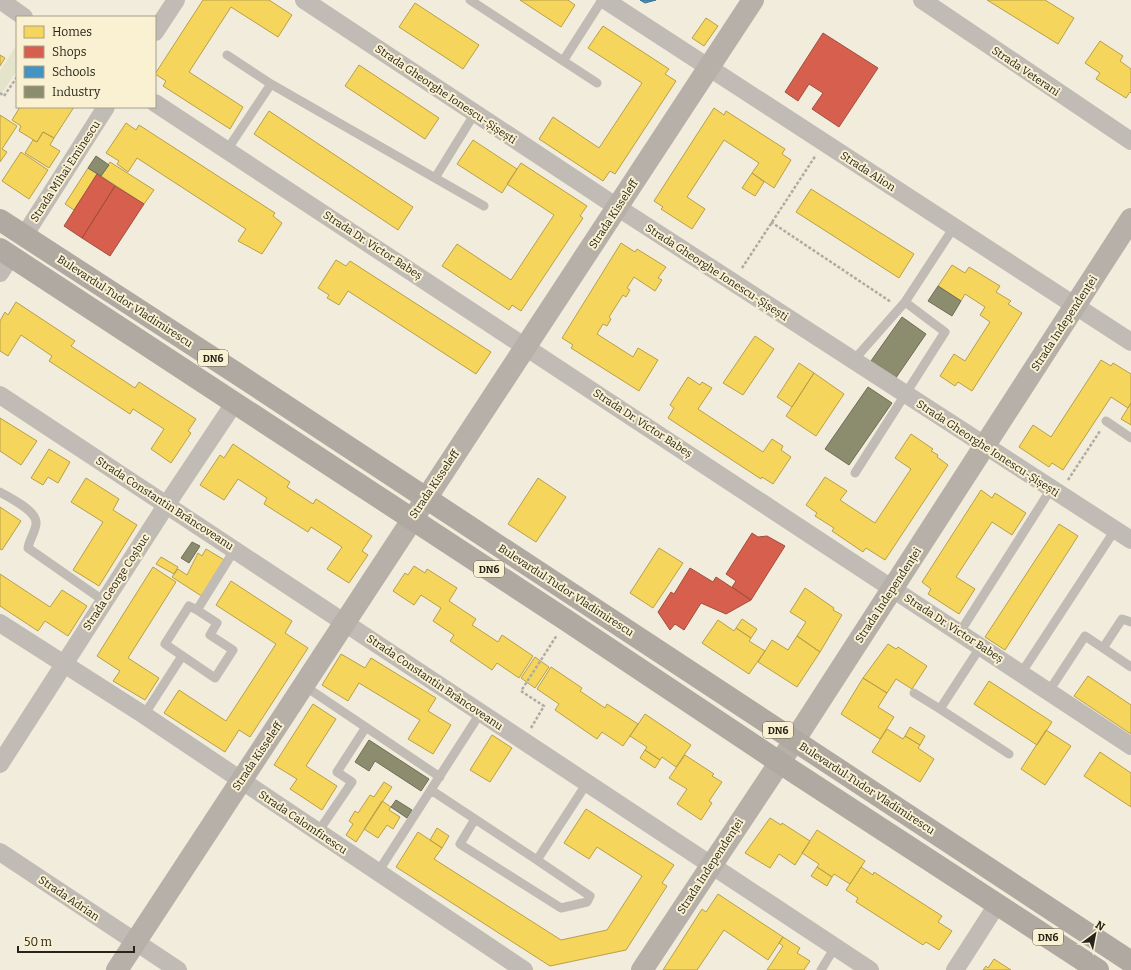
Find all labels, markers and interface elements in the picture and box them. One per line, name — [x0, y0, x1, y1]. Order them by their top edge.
legend — [16, 16, 156, 108]
text: Homes — [52, 25, 92, 39]
street label: Strada Gheorghe Ionescu-Șișești — [373, 42, 519, 147]
street label: Strada Veterani — [989, 44, 1063, 99]
text: Shops — [52, 45, 87, 59]
text: Schools — [52, 65, 96, 79]
text: Industry — [52, 85, 101, 99]
street label: Strada Mihai Eminescu — [28, 118, 103, 224]
street label: Strada Alion — [838, 149, 898, 194]
street label: Strada Kisseleff — [586, 176, 641, 251]
street label: Strada Dr. Victor Babeș — [321, 208, 425, 282]
street label: Strada Gheorghe Ionescu-Șișești — [643, 221, 791, 324]
street label: Bulevardul Tudor Vladimirescu — [55, 253, 195, 350]
street label: Strada Independenței — [1029, 273, 1101, 373]
road number: DN6 — [198, 350, 228, 366]
street label: Strada Dr. Victor Babeș — [591, 386, 695, 460]
street label: Strada Gheorghe Ionescu-Șișești — [914, 397, 1062, 500]
street label: Strada Kisseleff — [407, 446, 463, 521]
street label: Strada Constantin Brâncoveanu — [93, 454, 236, 553]
street label: Strada George Coșbuc — [80, 531, 153, 633]
street label: Bulevardul Tudor Vladimirescu — [496, 542, 636, 639]
street label: Strada Independenței — [853, 545, 925, 645]
road number: DN6 — [474, 561, 504, 577]
street label: Strada Dr. Victor Babeș — [902, 591, 1006, 665]
street label: Strada Constantin Brâncoveanu — [364, 632, 505, 733]
street label: Strada Kisseleff — [230, 718, 286, 793]
road number: DN6 — [763, 722, 793, 738]
street label: Bulevardul Tudor Vladimirescu — [797, 740, 937, 837]
street label: Strada Calomfirescu — [256, 788, 350, 857]
street label: Strada Independenței — [675, 816, 747, 916]
street label: Strada Adrian — [36, 873, 102, 924]
north arrow — [1075, 914, 1115, 954]
text: N — [1093, 918, 1108, 934]
scale bar — [18, 928, 134, 954]
road number: DN6 — [1033, 929, 1063, 945]
text: 50 m — [24, 935, 53, 949]

